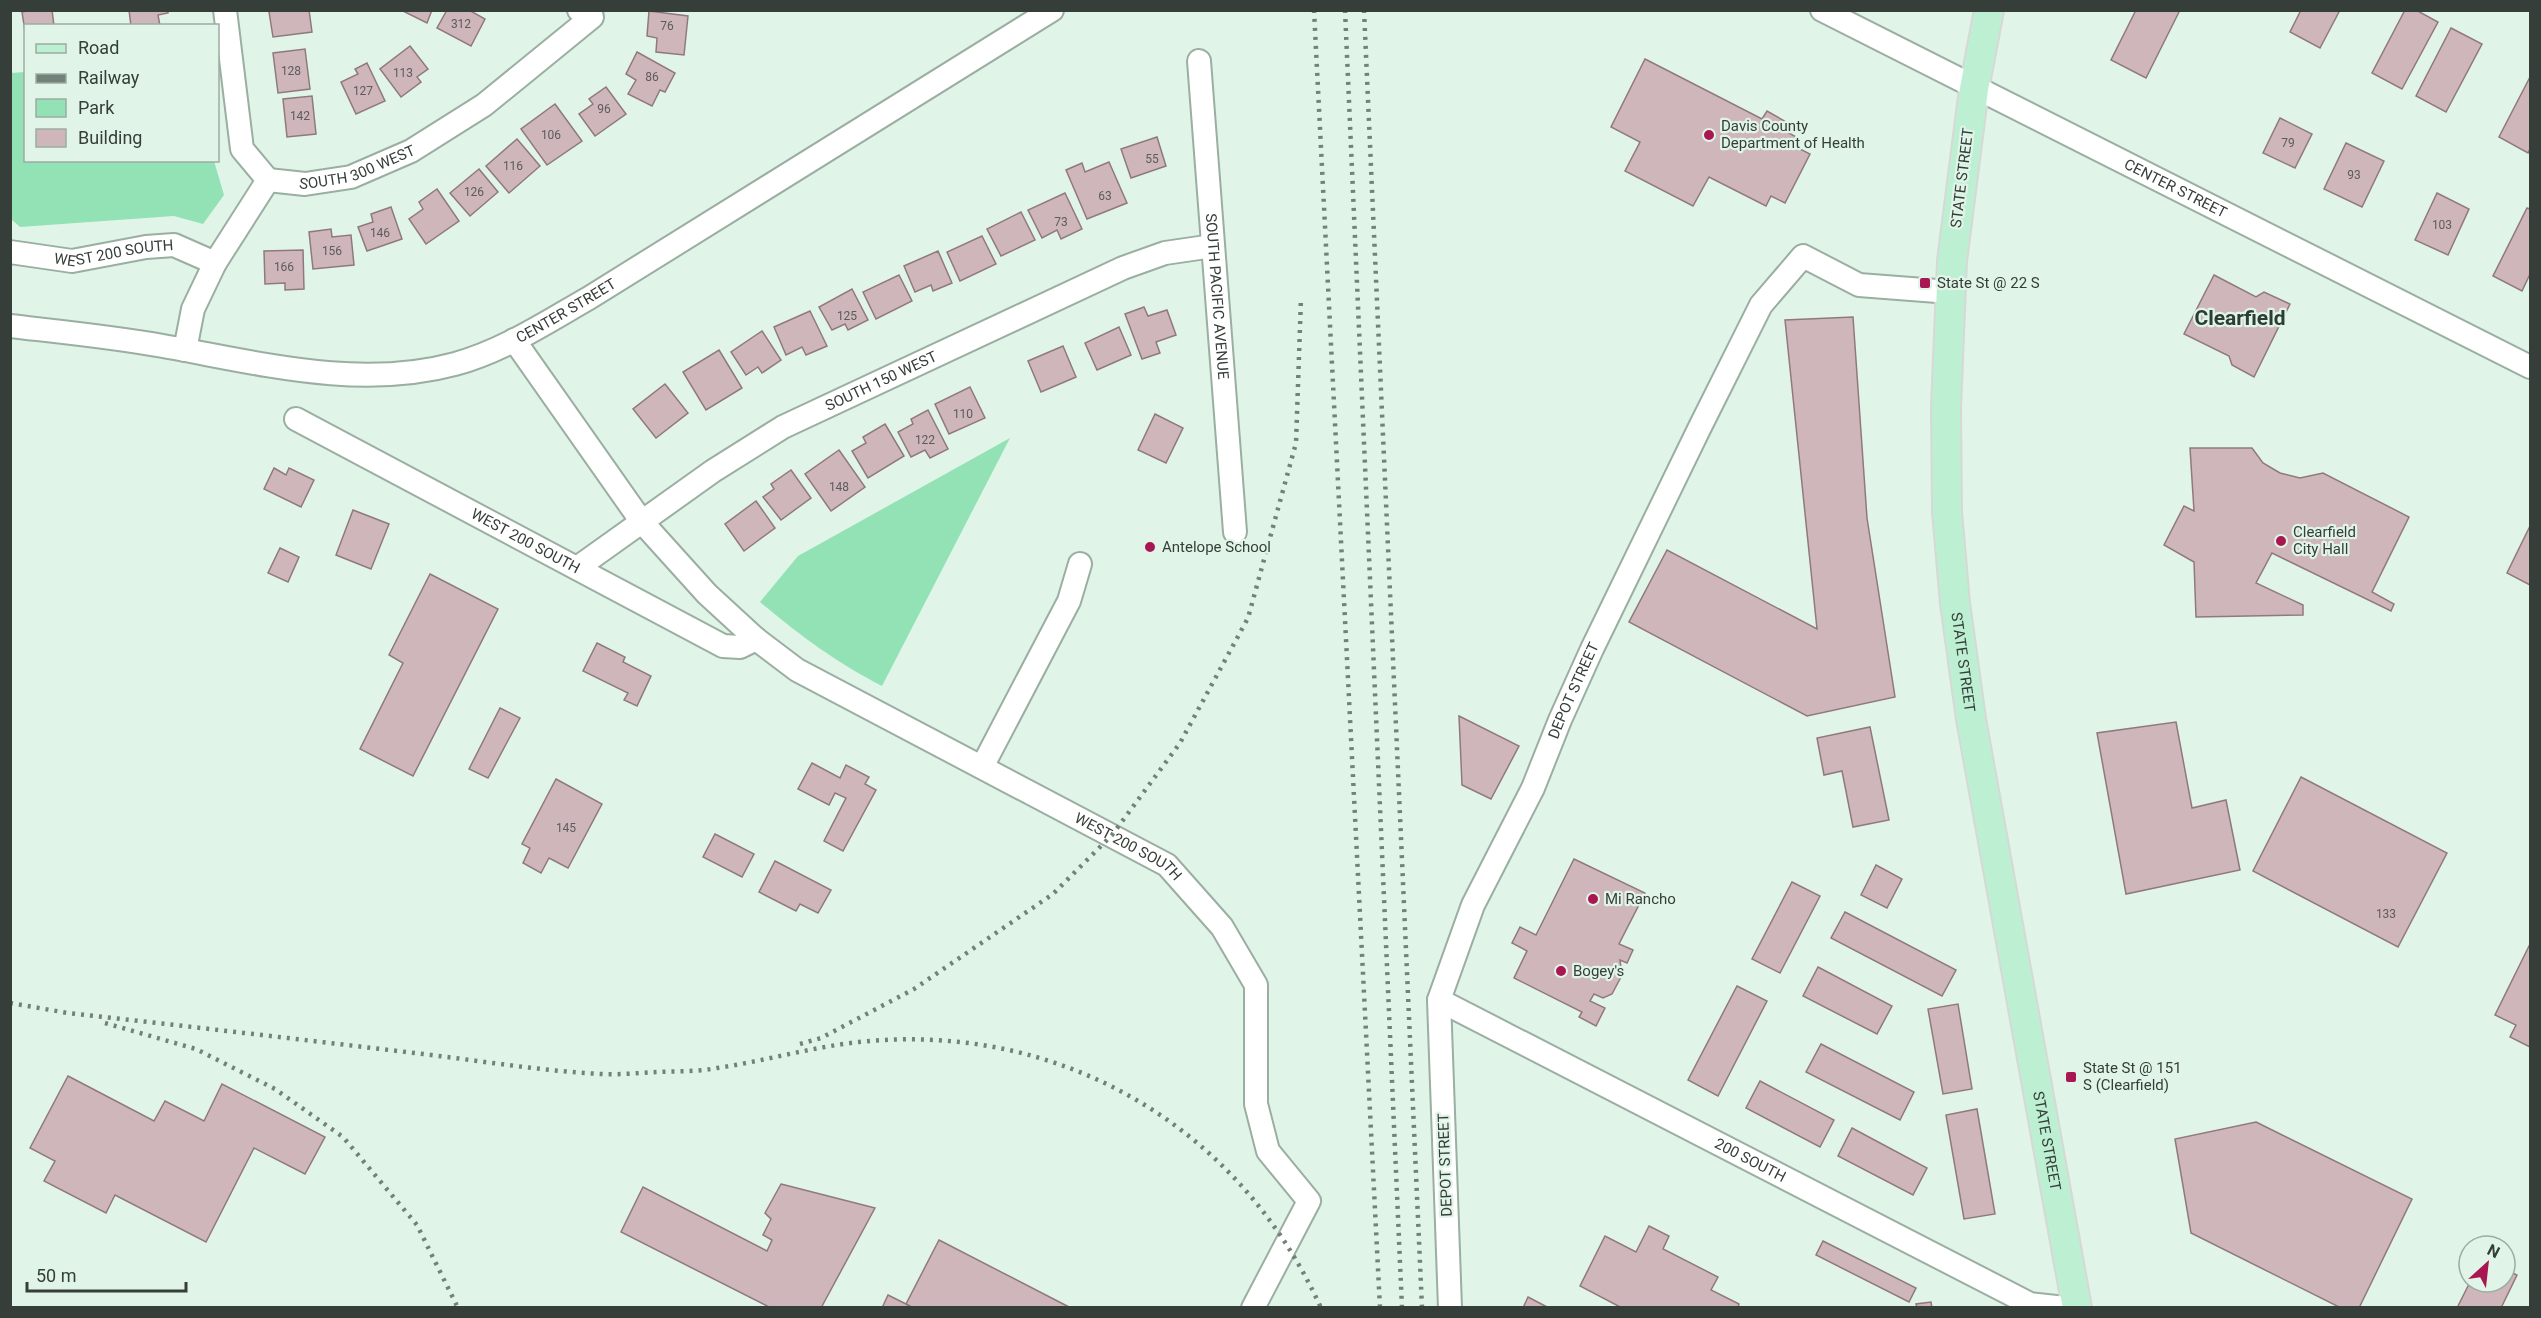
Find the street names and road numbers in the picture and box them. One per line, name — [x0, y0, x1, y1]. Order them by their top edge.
street label: STATE STREET — [1947, 127, 1977, 229]
street label: SOUTH 300 WEST — [298, 141, 418, 193]
street label: CENTER STREET — [2121, 155, 2230, 222]
street label: SOUTH PACIFIC AVENUE — [1202, 213, 1232, 380]
street label: WEST 200 SOUTH — [53, 236, 174, 271]
street label: CENTER STREET — [513, 275, 619, 347]
street label: SOUTH 150 WEST — [822, 347, 940, 415]
street label: WEST 200 SOUTH — [468, 505, 583, 577]
street label: STATE STREET — [1947, 611, 1979, 713]
street label: DEPOT STREET — [1544, 639, 1603, 742]
street label: WEST 200 SOUTH — [1072, 809, 1186, 884]
street label: STATE STREET — [2029, 1090, 2065, 1192]
street label: DEPOT STREET — [1434, 1113, 1456, 1217]
street label: 200 SOUTH — [1712, 1134, 1789, 1186]

